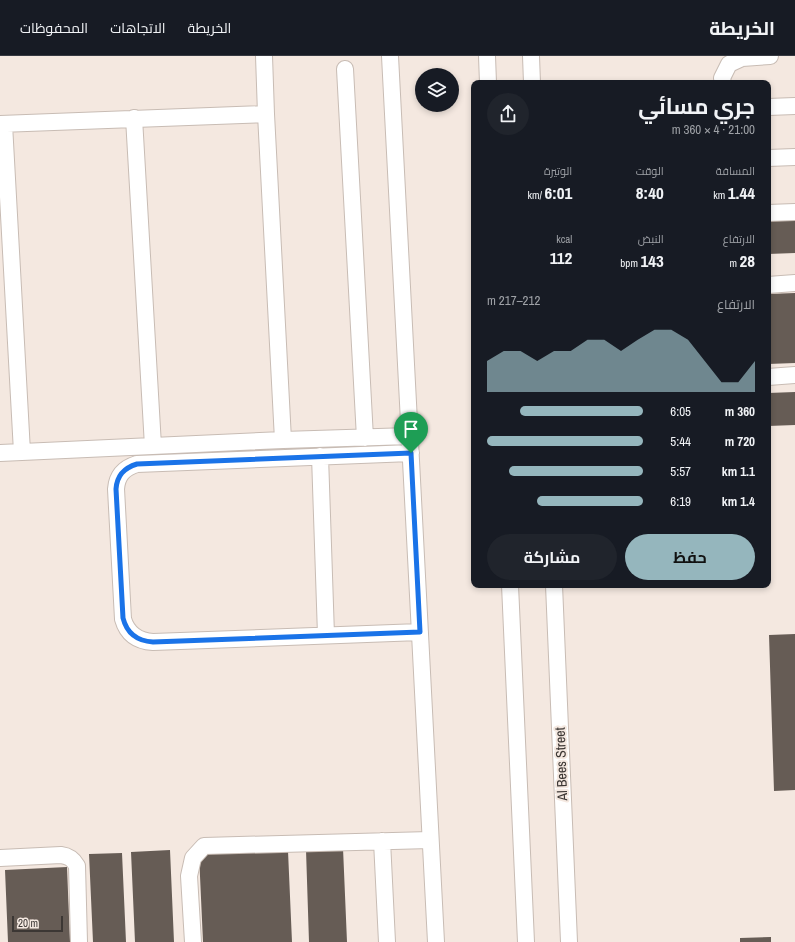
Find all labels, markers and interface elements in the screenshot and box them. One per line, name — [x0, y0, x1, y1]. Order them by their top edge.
text: الخريطة — [709, 15, 775, 41]
text: المحفوظات — [20, 19, 88, 37]
text: الاتجاهات — [110, 19, 166, 37]
text: الخريطة — [188, 19, 231, 37]
map controls — [415, 68, 459, 112]
button: layers — [415, 68, 459, 112]
text: جري مسائي — [638, 91, 755, 121]
button: share — [487, 93, 529, 135]
text: 21:00 · 4 × 360 m — [672, 121, 755, 138]
text: الوتيرة — [544, 164, 572, 178]
text: الوقت — [636, 164, 664, 178]
text: المسافة — [716, 164, 755, 178]
text: 6:01 — [544, 181, 572, 204]
text: 8:40 — [636, 181, 664, 204]
text: 1.44 — [728, 181, 755, 204]
text: /km — [527, 188, 544, 202]
text: km — [713, 188, 728, 202]
text: kcal — [556, 232, 572, 246]
text: النبض — [638, 232, 664, 246]
text: الارتفاع — [723, 232, 755, 246]
text: 112 — [550, 246, 572, 269]
text: 143 — [640, 249, 664, 272]
text: 28 — [739, 249, 755, 272]
text: bpm — [620, 256, 640, 270]
text: m — [729, 256, 739, 270]
text: 212–217 m — [487, 292, 540, 309]
text: الارتفاع — [717, 296, 755, 313]
text: 6:05 — [670, 403, 691, 420]
text: 360 m — [725, 403, 755, 420]
pin — [394, 412, 428, 453]
icon: arrive — [400, 418, 422, 440]
text: 5:44 — [670, 433, 691, 450]
text: 720 m — [725, 433, 755, 450]
text: 5:57 — [670, 463, 691, 480]
text: 1.1 km — [722, 463, 755, 480]
text: 6:19 — [670, 493, 691, 510]
text: 1.4 km — [722, 493, 755, 510]
button: مشاركة — [487, 534, 617, 580]
button: حفظ — [625, 534, 755, 580]
street label: Al Bees Street — [551, 727, 571, 802]
scale bar — [12, 914, 63, 933]
text: 20 m — [18, 916, 38, 930]

